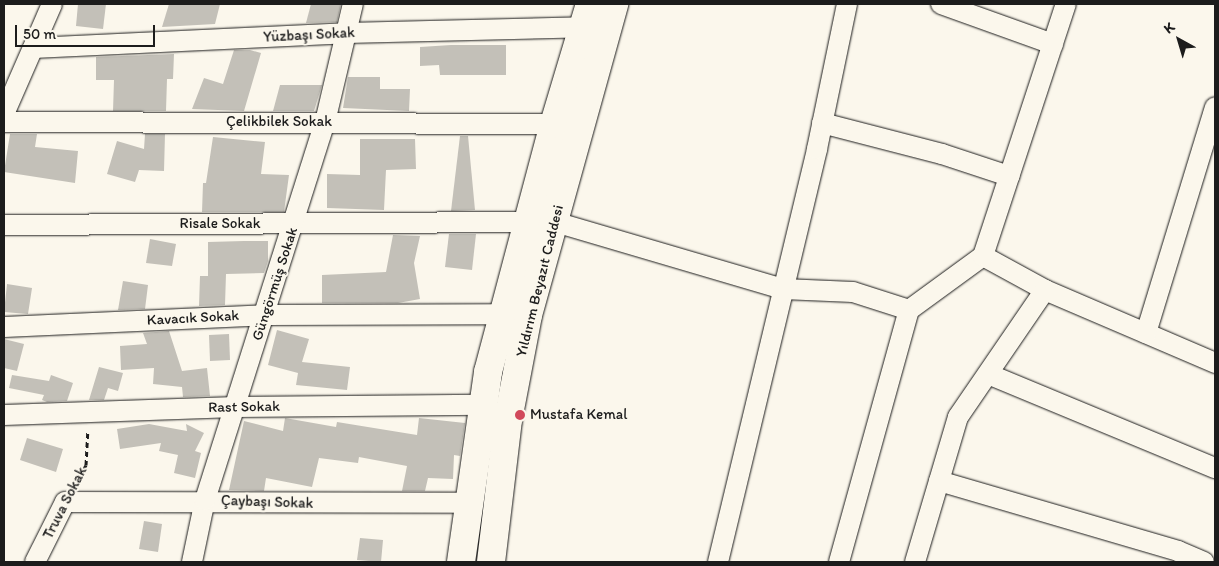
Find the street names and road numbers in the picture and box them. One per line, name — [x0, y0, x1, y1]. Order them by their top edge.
street label: Yüzbaşı Sokak — [263, 24, 355, 46]
street label: Çelikbilek Sokak — [226, 113, 332, 131]
street label: Yıldırım Beyazıt Caddesi — [512, 203, 568, 359]
street label: Risale Sokak — [180, 215, 260, 233]
street label: Güngörmüş Sokak — [248, 225, 302, 343]
street label: Kavacık Sokak — [146, 307, 240, 329]
street label: Rast Sokak — [208, 397, 280, 417]
street label: Truva Sokak — [39, 464, 91, 542]
street label: Çaybaşı Sokak — [221, 491, 313, 513]

